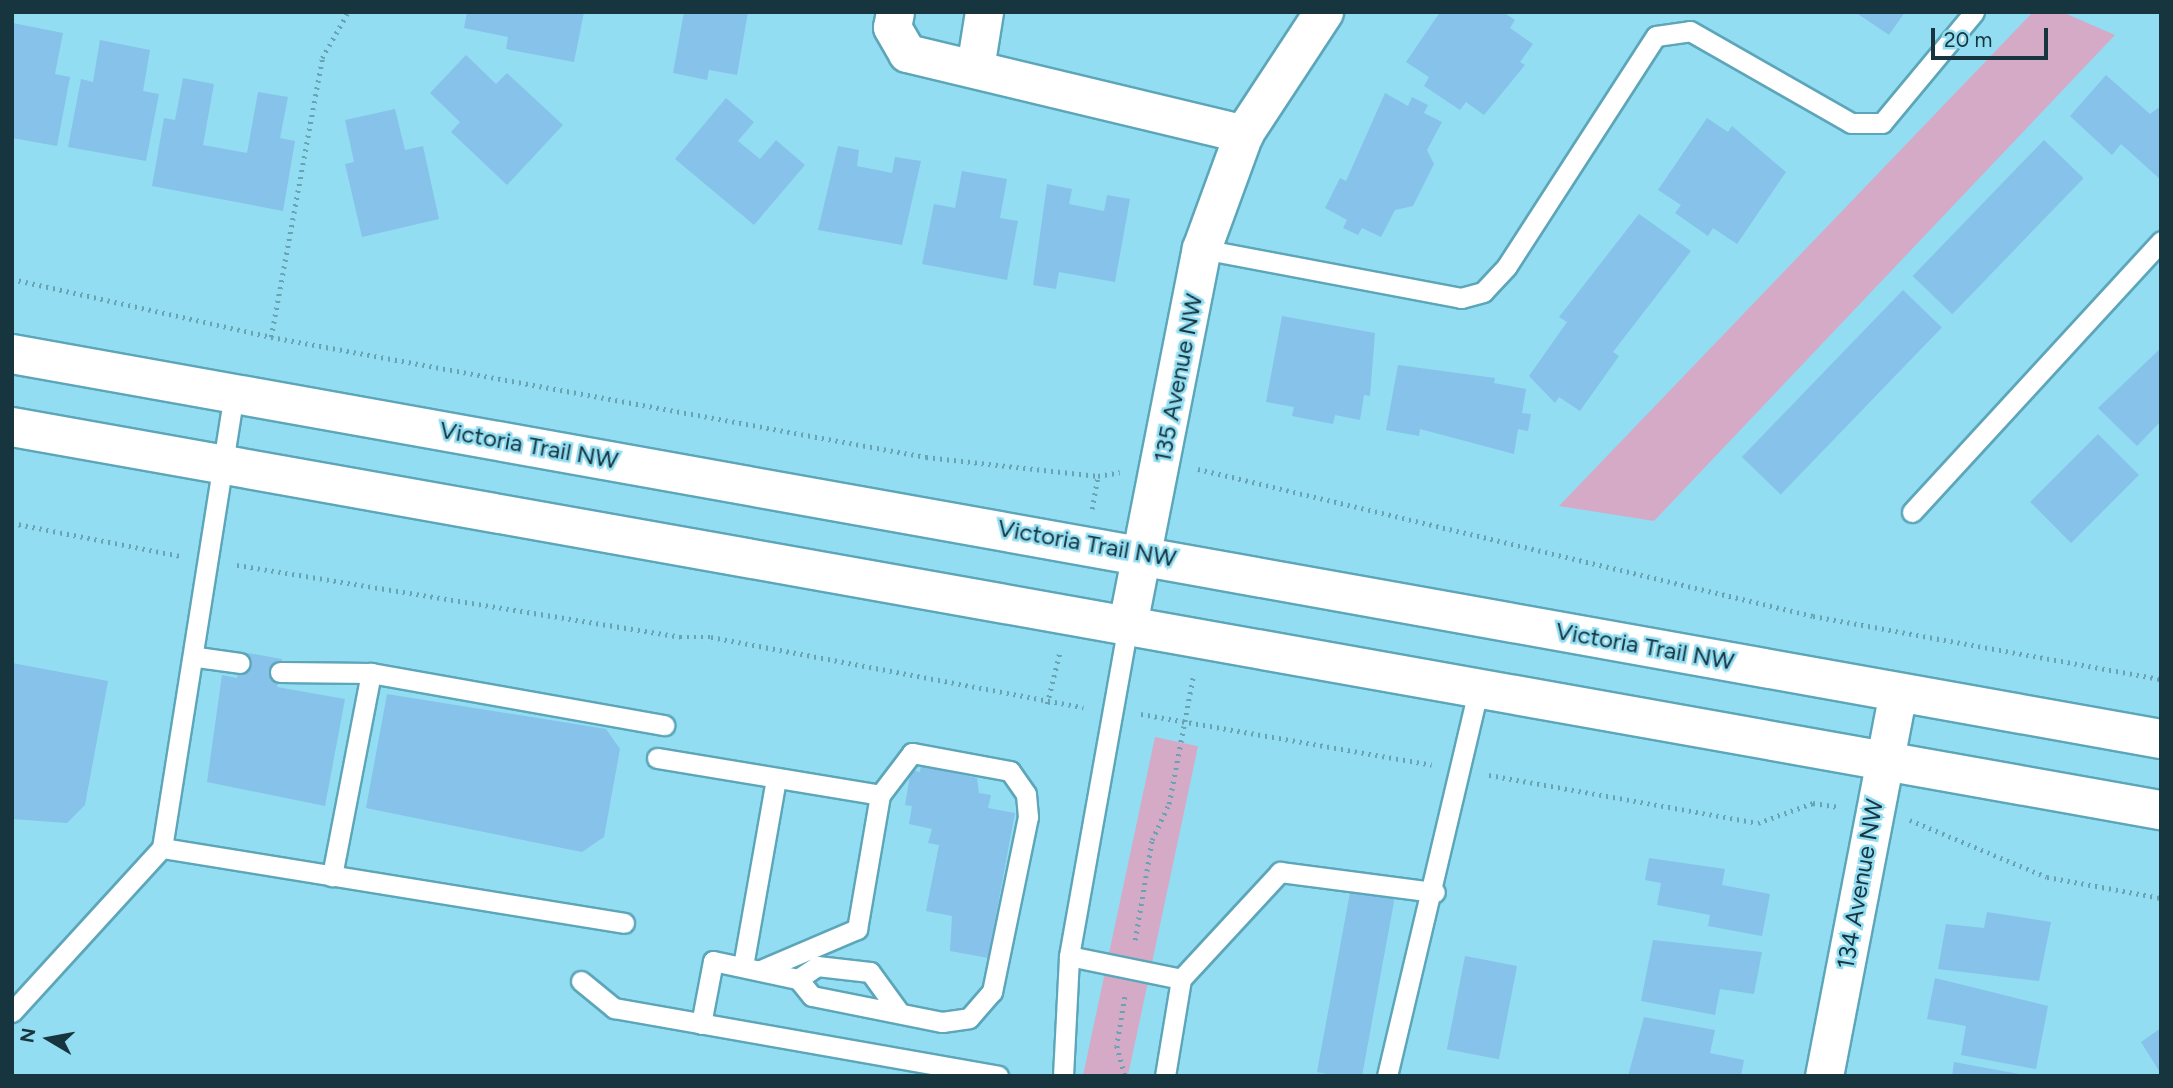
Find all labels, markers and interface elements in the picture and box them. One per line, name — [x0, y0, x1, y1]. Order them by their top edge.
scale bar — [1935, 14, 2052, 58]
text: 20 m — [1944, 27, 1992, 52]
street label: 135 Avenue NW — [1148, 291, 1208, 465]
street label: Victoria Trail NW — [437, 415, 621, 475]
street label: Victoria Trail NW — [995, 513, 1179, 573]
street label: Victoria Trail NW — [1553, 616, 1737, 676]
street label: 134 Avenue NW — [1831, 797, 1889, 971]
north arrow — [14, 1004, 84, 1074]
text: N — [15, 1026, 40, 1044]

